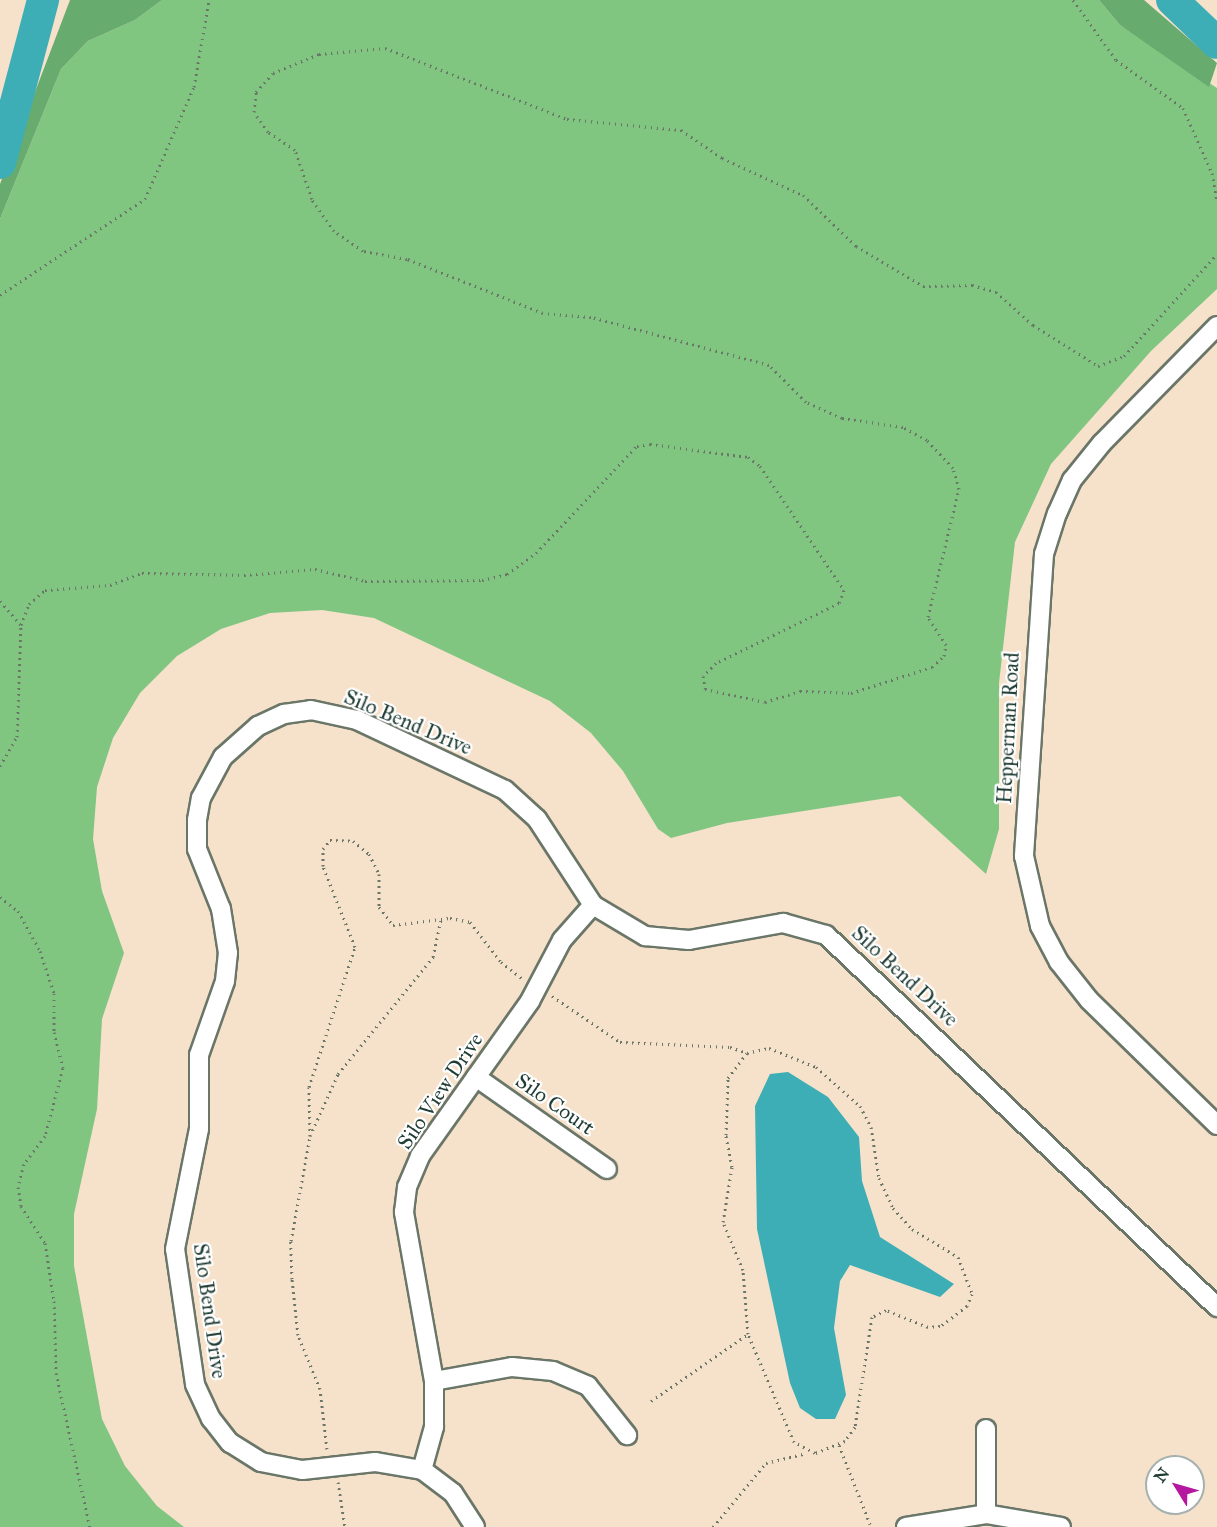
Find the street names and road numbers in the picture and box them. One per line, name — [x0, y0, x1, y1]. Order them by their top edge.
street label: Hepperman Road — [991, 652, 1025, 804]
street label: Silo Bend Drive — [340, 684, 476, 760]
street label: Silo Bend Drive — [847, 920, 963, 1032]
street label: Silo View Drive — [392, 1028, 488, 1154]
street label: Silo Court — [511, 1068, 599, 1140]
street label: Silo Bend Drive — [188, 1242, 232, 1380]

